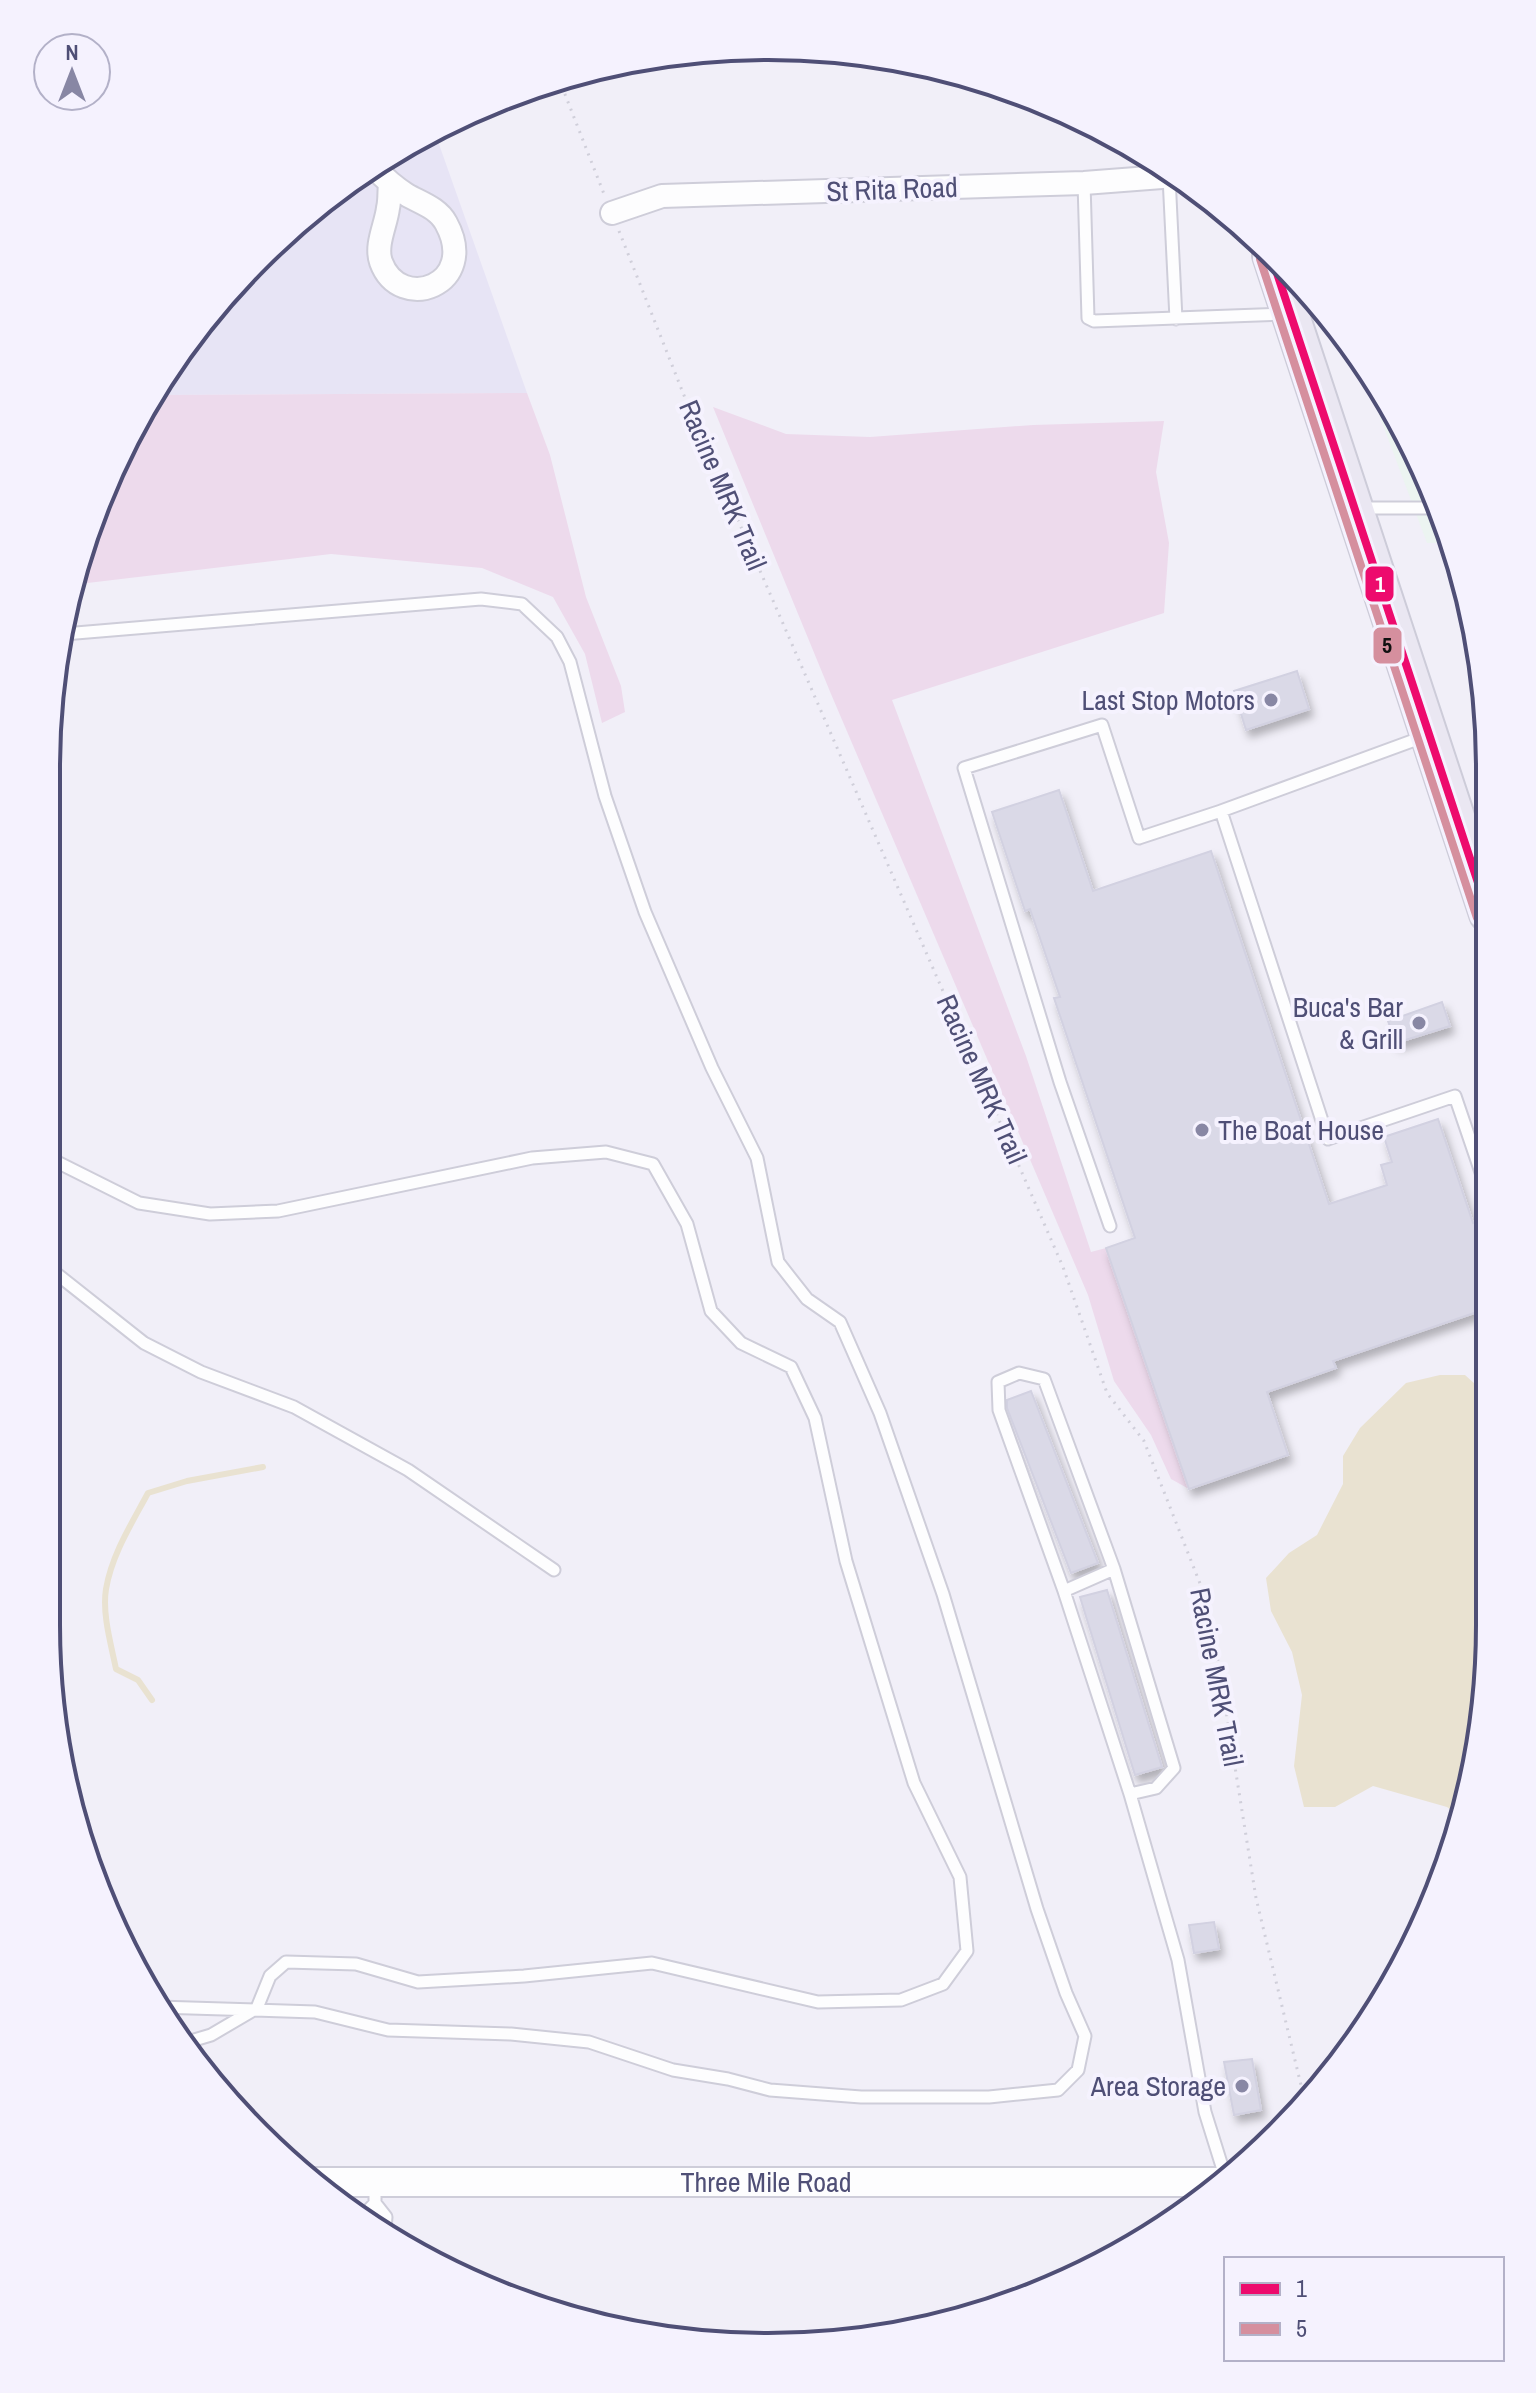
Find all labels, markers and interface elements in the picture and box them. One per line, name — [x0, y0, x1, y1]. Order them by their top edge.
north arrow — [32, 32, 112, 112]
text: N — [65, 37, 79, 67]
street label: St Rita Road — [826, 168, 958, 210]
street label: Racine MRK Trail — [670, 394, 776, 576]
line badge: 1 — [1364, 565, 1395, 603]
text: 1 — [1375, 569, 1386, 599]
line badge: 5 — [1372, 626, 1403, 665]
text: 5 — [1382, 630, 1392, 660]
place label: Last Stop Motors — [1081, 681, 1255, 719]
marker: Last Stop Motors — [1262, 691, 1280, 709]
street label: Racine MRK Trail — [928, 988, 1036, 1170]
place label: Buca's Bar & Grill — [1293, 988, 1403, 1058]
marker: Buca's Bar & Grill — [1410, 1014, 1428, 1032]
place label: The Boat House — [1218, 1111, 1384, 1149]
marker: The Boat House — [1193, 1121, 1211, 1139]
street label: Racine MRK Trail — [1181, 1584, 1253, 1770]
place label: Area Storage — [1090, 2067, 1226, 2105]
marker: Area Storage — [1233, 2077, 1251, 2095]
street label: Three Mile Road — [680, 2163, 852, 2201]
legend — [1224, 2257, 1504, 2361]
text: 1 — [1296, 2272, 1307, 2304]
text: 5 — [1296, 2312, 1307, 2344]

